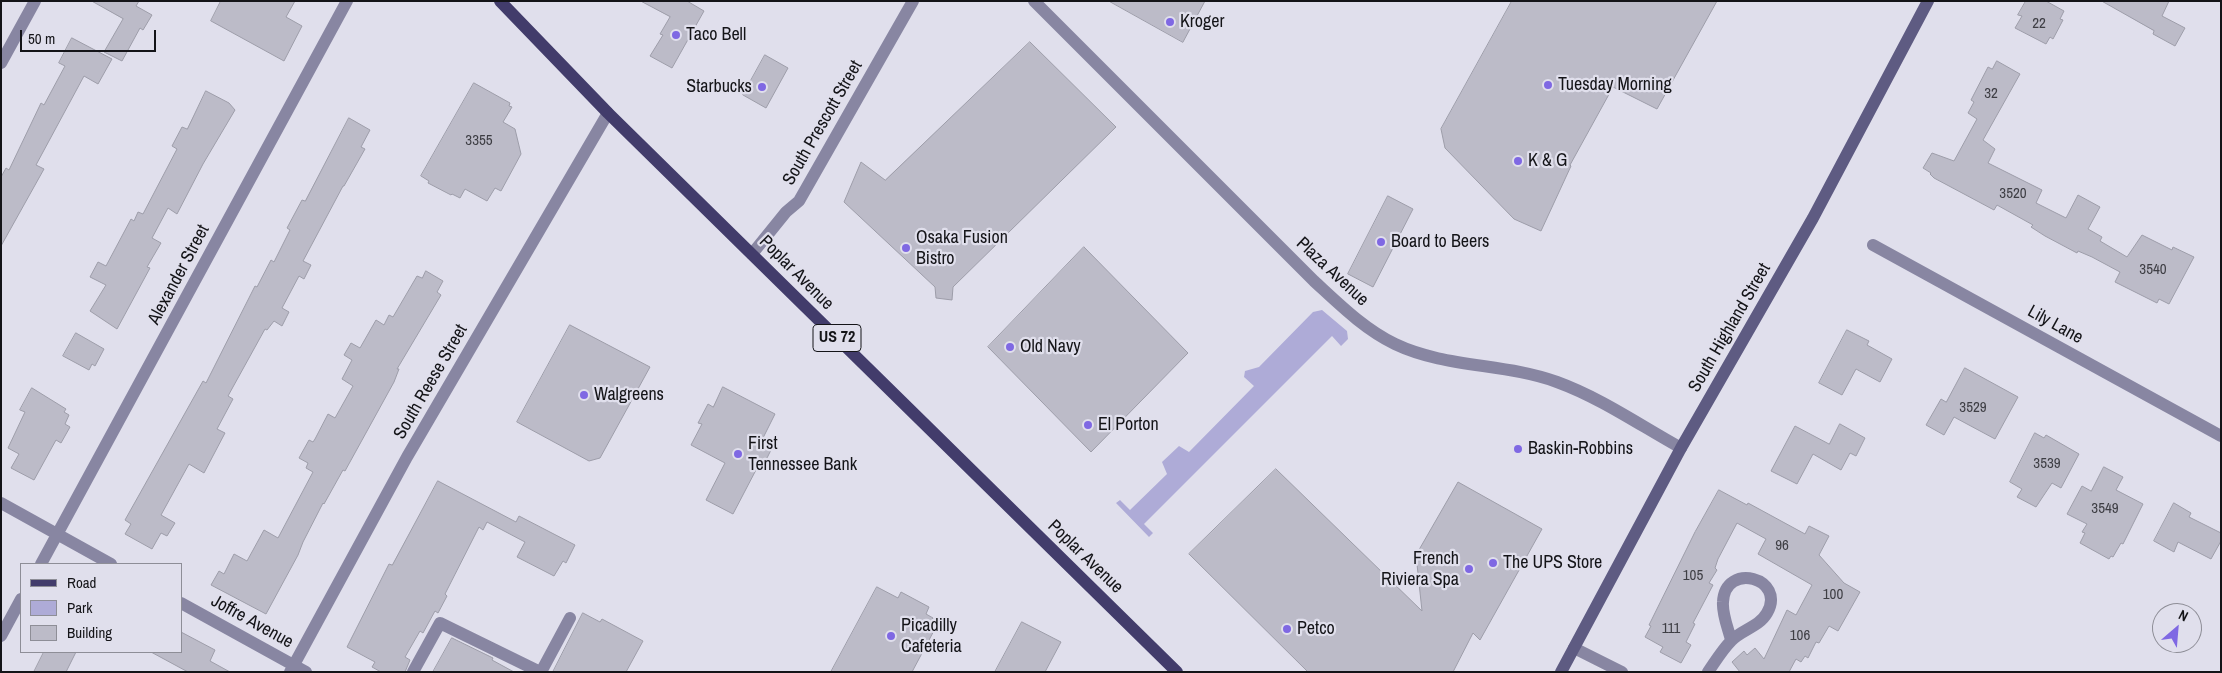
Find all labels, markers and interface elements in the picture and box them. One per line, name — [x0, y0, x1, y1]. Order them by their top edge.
place label: Kroger — [1180, 11, 1224, 33]
house number: 22 — [2032, 15, 2046, 33]
marker: Kroger — [1164, 16, 1176, 28]
scale bar — [22, 20, 159, 52]
place label: Taco Bell — [686, 24, 746, 46]
text: 50 m — [28, 28, 55, 49]
marker: Taco Bell — [670, 29, 682, 41]
street label: South Prescott Street — [779, 57, 867, 189]
place label: Tuesday Morning — [1558, 74, 1672, 96]
place label: Starbucks — [686, 76, 752, 98]
marker: Tuesday Morning — [1542, 79, 1554, 91]
marker: Starbucks — [756, 81, 768, 93]
house number: 32 — [1984, 85, 1998, 103]
house number: 3355 — [465, 132, 493, 150]
place label: K & G — [1528, 150, 1567, 172]
marker: K & G — [1512, 155, 1524, 167]
house number: 3520 — [1999, 185, 2027, 203]
street label: Alexander Street — [144, 221, 214, 329]
place label: Osaka Fusion Bistro — [916, 227, 1008, 270]
street label: Poplar Avenue — [754, 231, 838, 315]
place label: Board to Beers — [1391, 231, 1489, 253]
street label: Plaza Avenue — [1291, 233, 1373, 311]
marker: Board to Beers — [1375, 236, 1387, 248]
marker: Osaka Fusion Bistro — [900, 242, 912, 254]
street label: South Highland Street — [1684, 260, 1776, 396]
house number: 3540 — [2139, 261, 2167, 279]
street label: Lily Lane — [2024, 301, 2086, 349]
street label: South Reese Street — [389, 321, 473, 443]
road number: US 72 — [813, 324, 861, 352]
place label: Old Navy — [1020, 336, 1081, 358]
marker: Old Navy — [1004, 341, 1016, 353]
place label: Walgreens — [594, 384, 664, 406]
marker: Walgreens — [578, 389, 590, 401]
house number: 3529 — [1959, 399, 1987, 417]
place label: El Porton — [1098, 414, 1159, 436]
marker: El Porton — [1082, 419, 1094, 431]
place label: First Tennessee Bank — [748, 433, 857, 476]
place label: Baskin-Robbins — [1528, 438, 1633, 460]
marker: Baskin-Robbins — [1512, 443, 1524, 455]
marker: First Tennessee Bank — [732, 448, 744, 460]
house number: 3539 — [2033, 455, 2061, 473]
house number: 3549 — [2091, 500, 2119, 518]
street label: Poplar Avenue — [1043, 516, 1127, 598]
house number: 96 — [1775, 537, 1789, 555]
place label: French Riviera Spa — [1381, 548, 1459, 590]
place label: The UPS Store — [1503, 552, 1602, 574]
marker: The UPS Store — [1487, 557, 1499, 569]
legend — [20, 563, 182, 653]
marker: French Riviera Spa — [1463, 563, 1475, 575]
house number: 105 — [1683, 567, 1703, 585]
text: Road — [67, 572, 96, 593]
house number: 100 — [1823, 586, 1843, 604]
street label: Joffre Avenue — [207, 591, 297, 653]
text: Park — [67, 597, 92, 618]
north arrow — [2152, 603, 2202, 653]
text: N — [2176, 606, 2191, 625]
place label: Picadilly Cafeteria — [901, 615, 962, 658]
place label: Petco — [1297, 618, 1335, 640]
house number: 111 — [1662, 620, 1680, 638]
text: Building — [67, 622, 112, 643]
marker: Petco — [1281, 623, 1293, 635]
house number: 106 — [1790, 627, 1810, 645]
marker: Picadilly Cafeteria — [885, 630, 897, 642]

